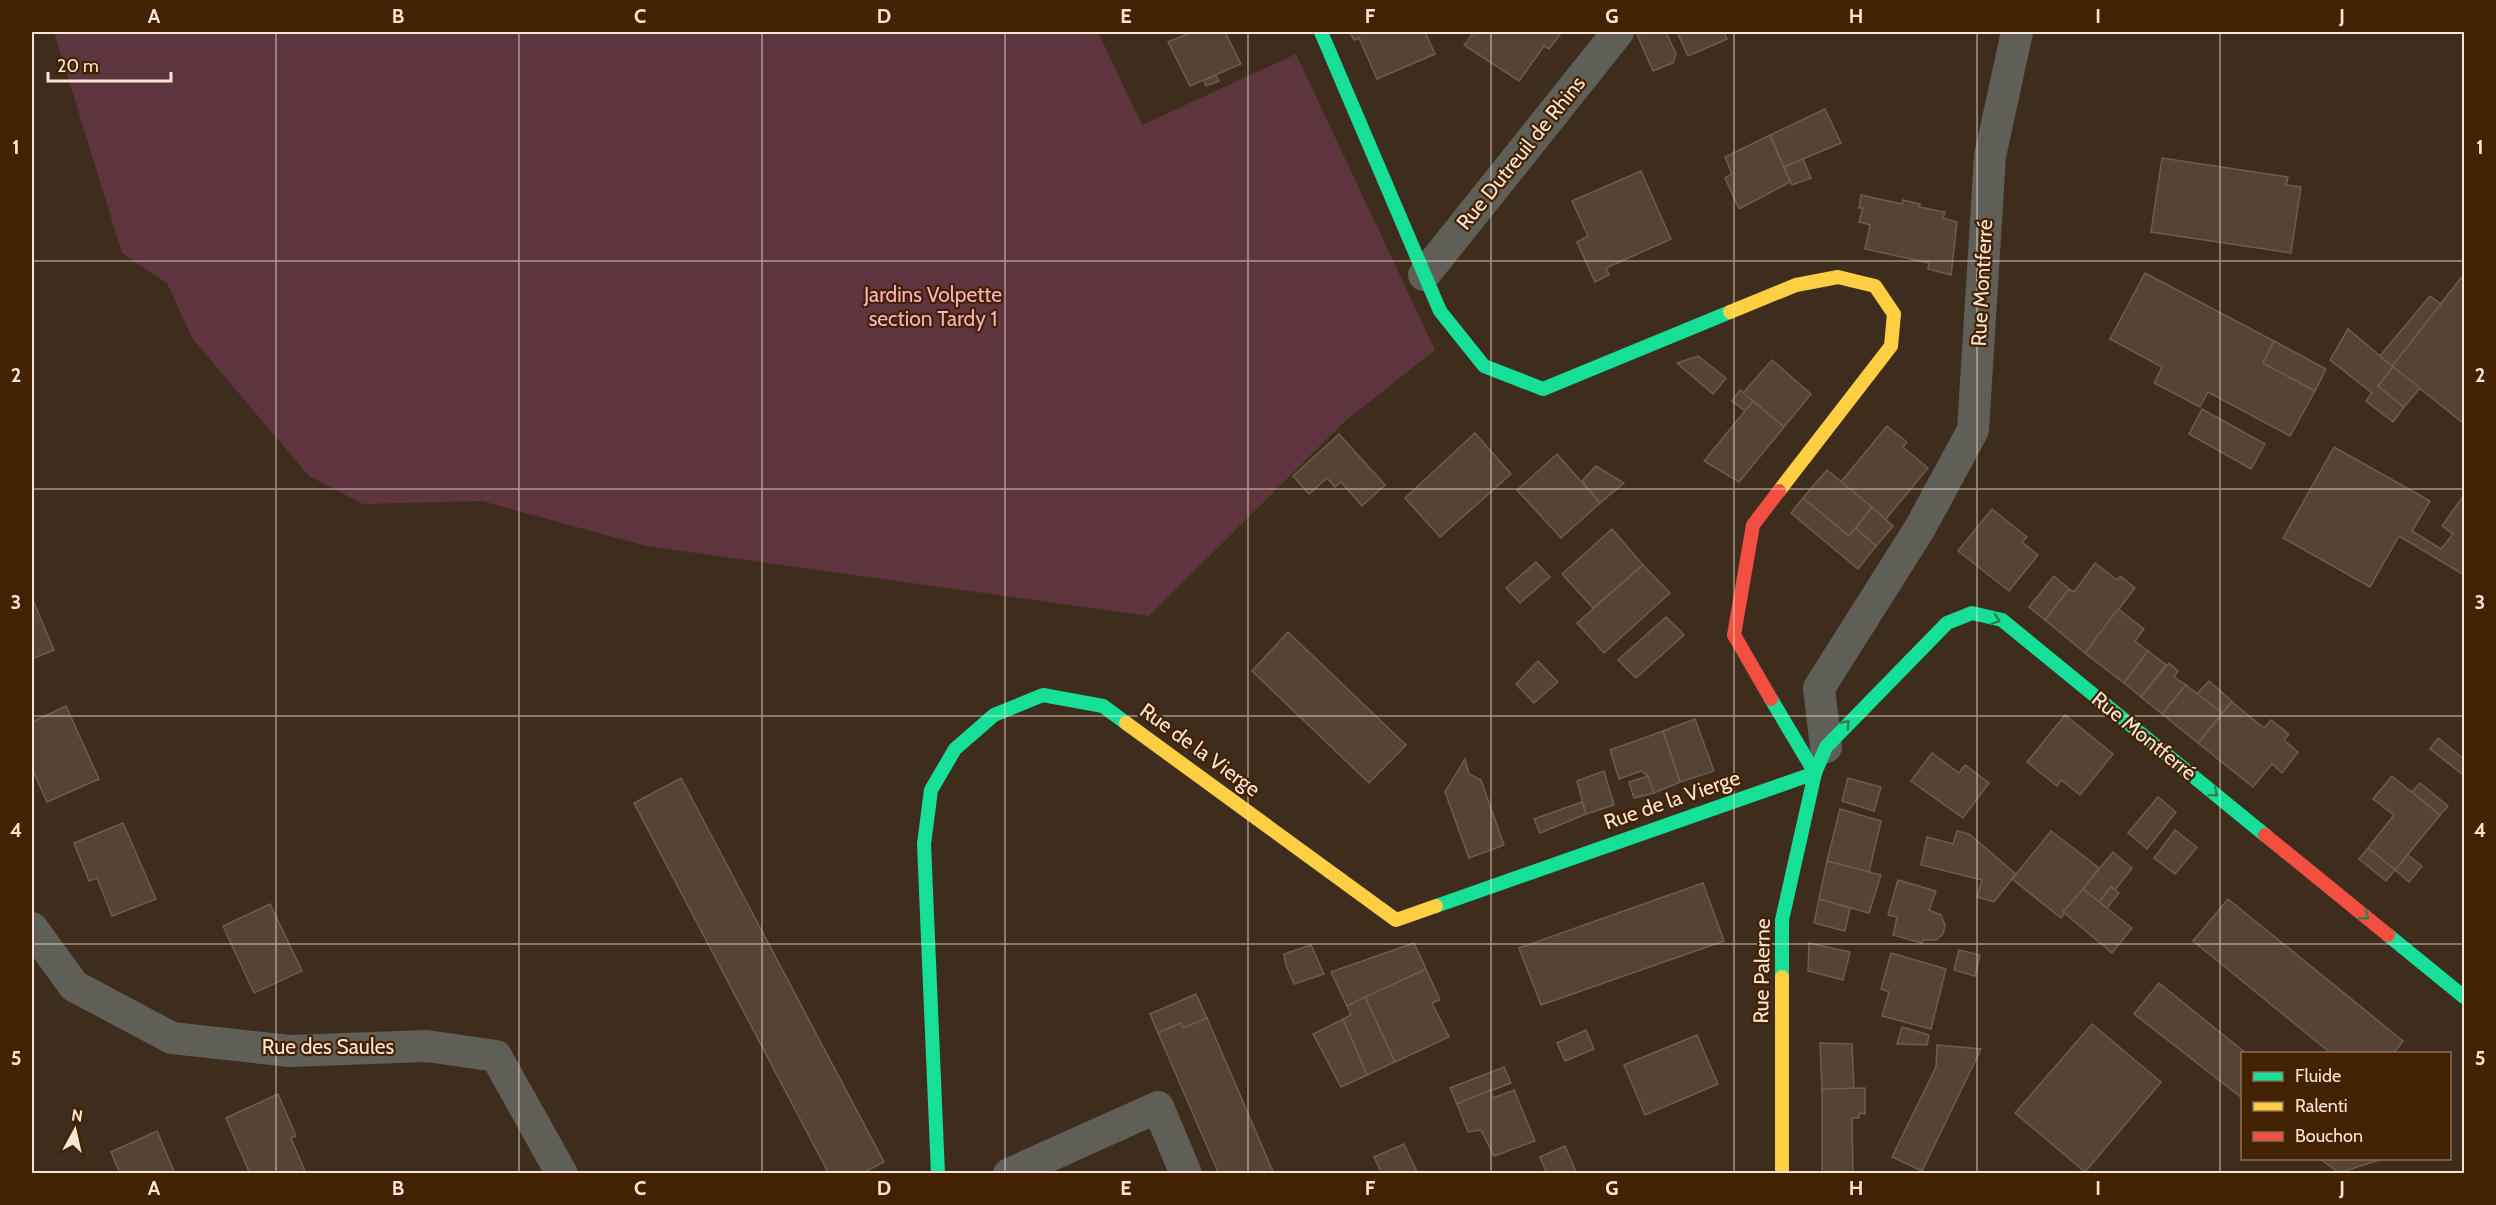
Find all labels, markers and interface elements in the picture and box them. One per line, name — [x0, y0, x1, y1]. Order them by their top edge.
text: A — [148, 4, 161, 28]
text: B — [392, 4, 404, 28]
text: C — [634, 4, 646, 28]
text: D — [877, 4, 891, 28]
text: E — [1120, 4, 1132, 28]
text: F — [1365, 4, 1376, 28]
text: G — [1605, 4, 1619, 28]
text: H — [1849, 4, 1863, 28]
text: I — [2095, 4, 2101, 28]
text: J — [2338, 4, 2345, 28]
scale bar — [48, 45, 171, 83]
text: 20 m — [57, 55, 99, 77]
street label: Rue Dutreuil de Rhins — [1451, 71, 1590, 235]
text: 1 — [12, 135, 20, 159]
text: 1 — [2476, 135, 2484, 159]
street label: Rue Montferré — [1966, 219, 1997, 347]
park label: Jardins Volpette section Tardy 1 — [863, 282, 1002, 331]
text: 2 — [11, 363, 21, 387]
text: 2 — [2475, 363, 2485, 387]
text: 3 — [11, 590, 21, 614]
text: 3 — [2475, 590, 2485, 614]
one-way arrow — [1991, 613, 2001, 625]
street label: Rue Montferré — [2087, 686, 2202, 785]
street label: Rue de la Vierge — [1135, 698, 1265, 802]
one-way arrow — [1839, 721, 1850, 731]
street label: Rue de la Vierge — [1600, 764, 1743, 835]
one-way arrow — [2207, 786, 2218, 797]
text: 4 — [10, 818, 22, 842]
text: 4 — [2474, 818, 2486, 842]
one-way arrow — [2358, 909, 2369, 920]
street label: Rue Palerne — [1748, 918, 1775, 1024]
street label: Rue des Saules — [262, 1034, 394, 1059]
text: 5 — [11, 1046, 21, 1070]
text: 5 — [2475, 1046, 2485, 1070]
legend — [2241, 1052, 2451, 1160]
text: Fluide — [2295, 1065, 2341, 1087]
text: Ralenti — [2295, 1095, 2348, 1117]
north arrow — [45, 1100, 105, 1160]
text: N — [70, 1105, 84, 1126]
text: Bouchon — [2295, 1125, 2363, 1147]
text: A — [148, 1176, 161, 1200]
text: B — [392, 1176, 404, 1200]
text: C — [634, 1176, 646, 1200]
text: D — [877, 1176, 891, 1200]
text: E — [1120, 1176, 1132, 1200]
text: F — [1365, 1176, 1376, 1200]
text: G — [1605, 1176, 1619, 1200]
text: H — [1849, 1176, 1863, 1200]
text: I — [2095, 1176, 2101, 1200]
text: J — [2338, 1176, 2345, 1200]

